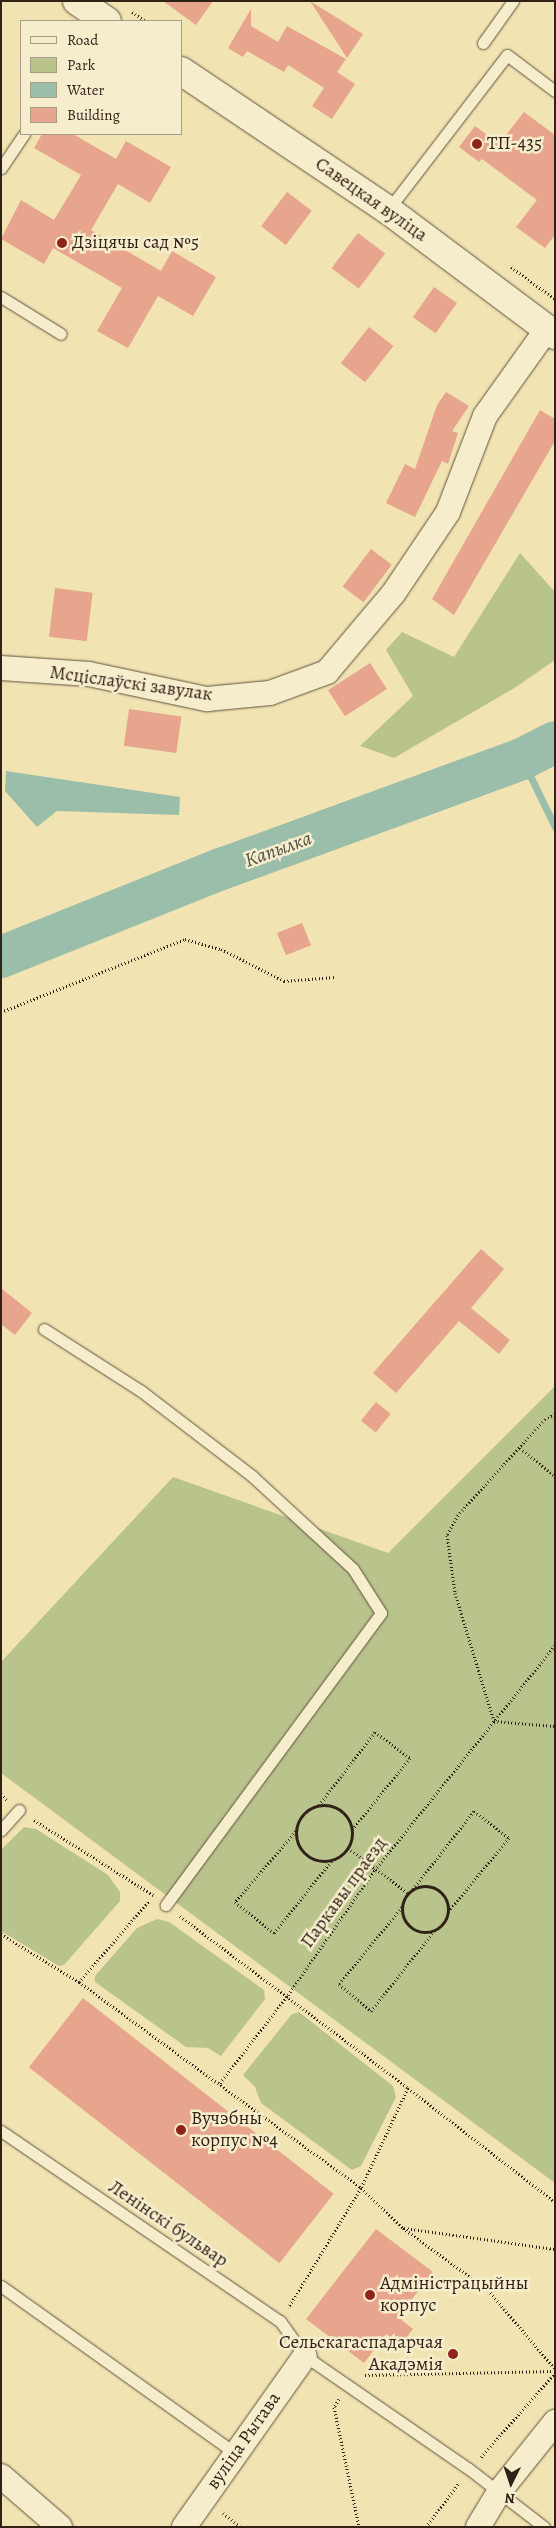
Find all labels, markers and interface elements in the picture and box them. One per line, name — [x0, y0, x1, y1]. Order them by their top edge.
legend — [20, 20, 182, 135]
text: Road — [67, 30, 98, 50]
text: Park — [67, 55, 95, 75]
text: Water — [67, 80, 104, 100]
text: Building — [67, 105, 120, 125]
place label: ТП-435 — [487, 133, 542, 155]
marker: ТП-435 — [471, 138, 483, 150]
street label: Савецкая вуліца — [310, 153, 432, 247]
place label: Дзіцячы сад №5 — [72, 232, 199, 254]
marker: Дзіцячы сад №5 — [56, 237, 68, 249]
street label: Мсціслаўскі завулак — [48, 661, 214, 707]
water label: Капылка — [241, 826, 315, 872]
street label: Паркавы праезд — [296, 1833, 392, 1953]
place label: Вучэбны корпус №4 — [191, 2108, 278, 2152]
marker: Вучэбны корпус №4 — [175, 2124, 187, 2136]
street label: Ленінскі бульвар — [104, 2176, 232, 2272]
place label: Адміністрацыйны корпус — [380, 2273, 528, 2317]
marker: Адміністрацыйны корпус — [364, 2289, 376, 2301]
place label: Сельскагаспадарчая Акадэмія — [279, 2332, 443, 2376]
marker: Сельскагаспадарчая Акадэмія — [447, 2348, 459, 2360]
street label: вуліца Рытава — [202, 2388, 286, 2494]
north arrow — [486, 2458, 536, 2508]
text: N — [504, 2489, 516, 2508]

